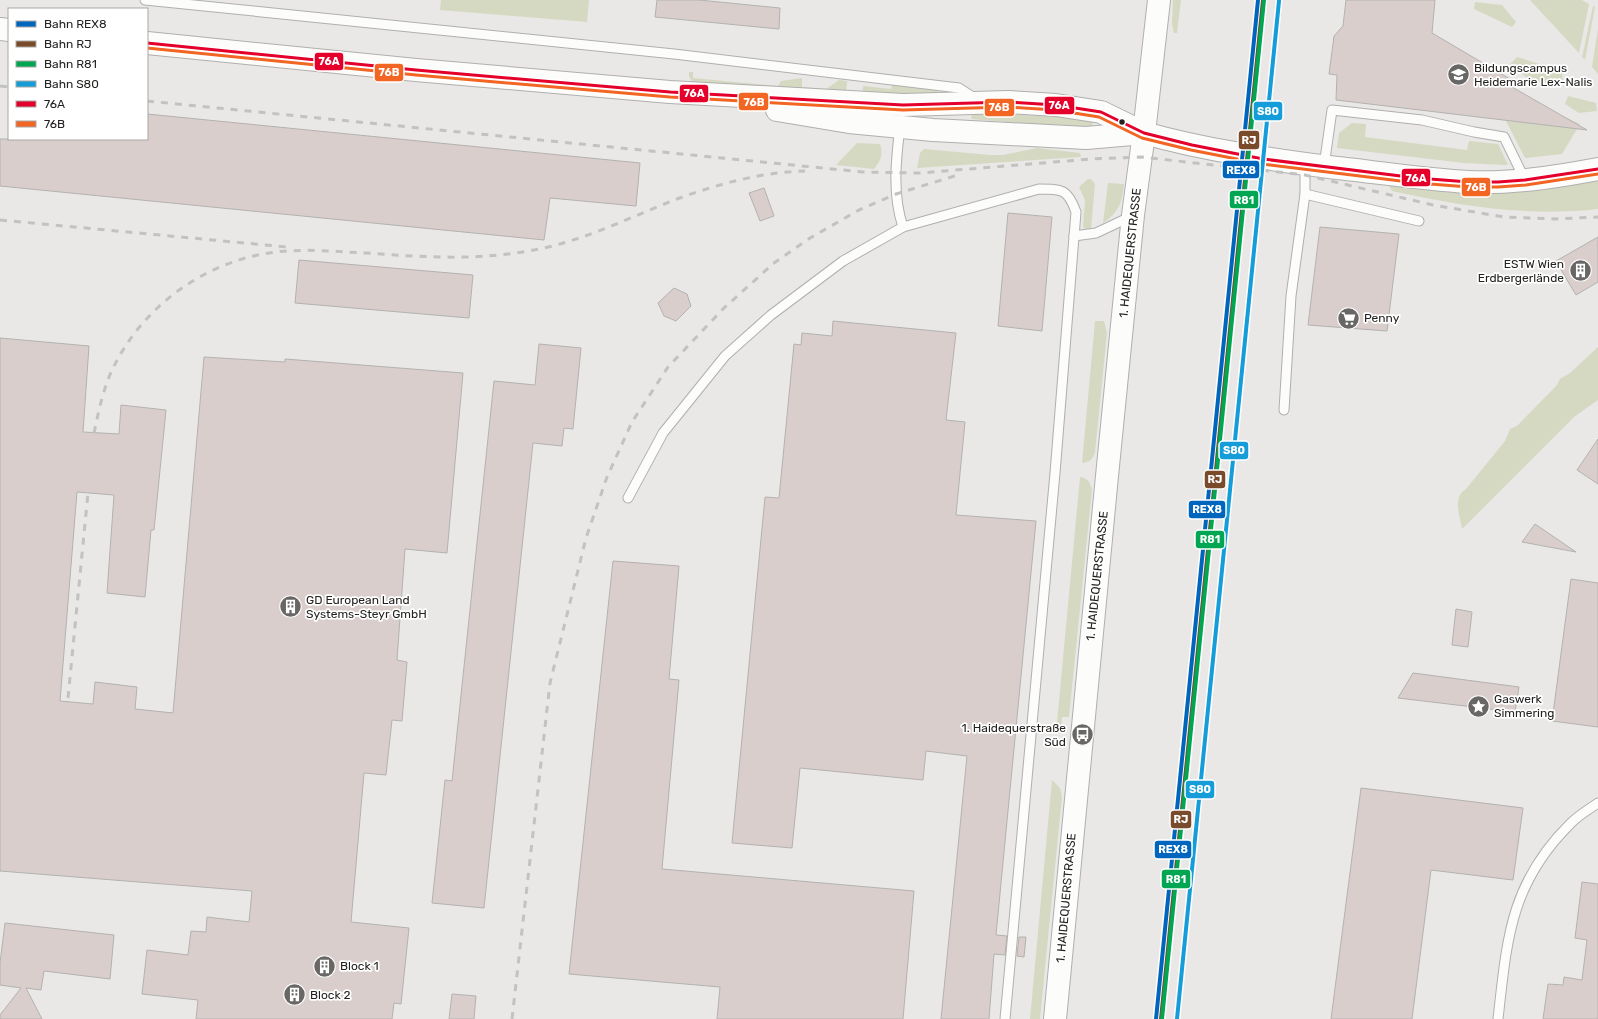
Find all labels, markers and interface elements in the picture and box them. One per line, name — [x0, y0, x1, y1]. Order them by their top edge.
legend — [8, 8, 148, 140]
text: Bahn REX8 — [44, 17, 107, 31]
text: Bahn RJ — [44, 37, 92, 51]
line badge: 76A — [314, 52, 344, 71]
text: 76A — [318, 55, 340, 68]
text: Bahn R81 — [44, 57, 97, 71]
place label: Bildungscampus Heidemarie Lex-Nalis — [1474, 61, 1592, 89]
school or university icon: Bildungscampus Heidemarie Lex-Nalis — [1446, 62, 1472, 88]
line badge: 76B — [374, 63, 404, 82]
text: 76B — [379, 66, 400, 79]
text: Bahn S80 — [44, 77, 99, 91]
line badge: 76A — [679, 84, 709, 103]
text: 76A — [683, 87, 705, 100]
line badge: 76B — [738, 92, 769, 111]
text: 76B — [744, 96, 765, 109]
line badge: 76A — [1044, 96, 1075, 115]
text: 76A — [44, 97, 65, 111]
line badge: 76B — [984, 98, 1015, 117]
text: 76A — [1048, 99, 1070, 112]
text: 76B — [989, 101, 1010, 114]
line badge: S80 — [1253, 101, 1283, 121]
text: S80 — [1257, 105, 1279, 118]
text: 76B — [44, 117, 65, 131]
unlabelled marker — [1117, 117, 1127, 127]
line badge: RJ — [1238, 130, 1260, 150]
text: RJ — [1242, 134, 1256, 147]
line badge: REX8 — [1222, 160, 1260, 179]
text: REX8 — [1226, 164, 1256, 177]
line badge: 76A — [1401, 168, 1431, 187]
text: 76A — [1405, 172, 1427, 185]
line badge: 76B — [1461, 177, 1491, 197]
text: 76B — [1466, 181, 1487, 194]
street label: 1. HAIDEQUERSTRASSE — [1116, 187, 1144, 319]
line badge: R81 — [1229, 190, 1259, 209]
text: R81 — [1234, 194, 1254, 207]
place label: ESTW Wien Erdbergerlände — [1478, 257, 1564, 285]
building icon: ESTW Wien Erdbergerlände — [1567, 258, 1593, 284]
supermarket icon: Penny — [1336, 305, 1362, 331]
place label: Penny — [1364, 311, 1400, 325]
line badge: S80 — [1219, 441, 1249, 460]
text: S80 — [1223, 444, 1245, 457]
line badge: RJ — [1204, 470, 1226, 489]
text: RJ — [1208, 473, 1222, 486]
line badge: REX8 — [1188, 500, 1226, 519]
text: REX8 — [1192, 503, 1222, 516]
street label: 1. HAIDEQUERSTRASSE — [1083, 510, 1111, 642]
line badge: R81 — [1195, 530, 1225, 549]
text: R81 — [1200, 533, 1220, 546]
place label: GD European Land Systems-Steyr GmbH — [306, 593, 427, 621]
building icon: GD European Land Systems-Steyr GmbH — [278, 594, 304, 620]
place label: Gaswerk Simmering — [1494, 692, 1554, 720]
place icon: Gaswerk Simmering — [1466, 693, 1492, 719]
place label: 1. Haidequerstraße Süd — [962, 721, 1066, 749]
bus stop icon: 1. Haidequerstraße Süd — [1069, 722, 1095, 748]
line badge: S80 — [1185, 780, 1215, 799]
text: S80 — [1189, 783, 1211, 796]
line badge: RJ — [1170, 810, 1192, 829]
text: RJ — [1174, 813, 1188, 826]
street label: 1. HAIDEQUERSTRASSE — [1053, 832, 1079, 964]
line badge: REX8 — [1154, 840, 1192, 859]
text: REX8 — [1158, 843, 1188, 856]
line badge: R81 — [1161, 869, 1191, 889]
text: R81 — [1166, 873, 1186, 886]
building icon: Block 1 — [311, 953, 337, 979]
place label: Block 1 — [340, 959, 379, 973]
building icon: Block 2 — [281, 982, 307, 1008]
place label: Block 2 — [310, 988, 351, 1002]

